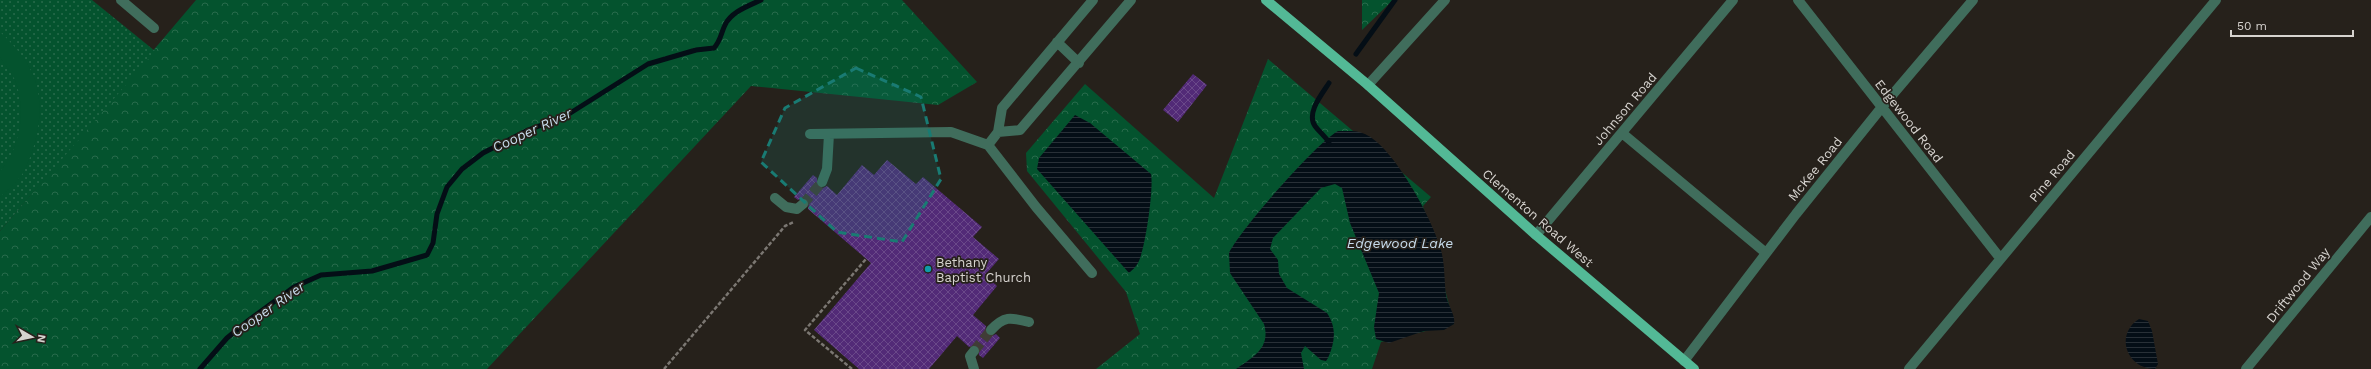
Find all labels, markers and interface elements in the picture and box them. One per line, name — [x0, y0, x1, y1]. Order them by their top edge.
scale bar — [2231, 12, 2353, 38]
text: 50 m — [2237, 19, 2267, 33]
street label: Johnson Road — [1590, 70, 1660, 148]
street label: Edgewood Road — [1872, 77, 1946, 165]
water label: Cooper River — [490, 104, 575, 155]
street label: McKee Road — [1785, 134, 1845, 204]
street label: Pine Road — [2026, 147, 2078, 205]
street label: Clementon Road West — [1480, 166, 1597, 270]
water label: Edgewood Lake — [1347, 235, 1453, 251]
street label: Driftwood Way — [2263, 244, 2333, 326]
place label: Bethany Baptist Church — [936, 255, 1031, 285]
marker: Bethany Baptist Church — [923, 264, 933, 274]
water label: Cooper River — [228, 278, 308, 340]
north arrow — [12, 317, 52, 357]
text: N — [34, 333, 48, 344]

